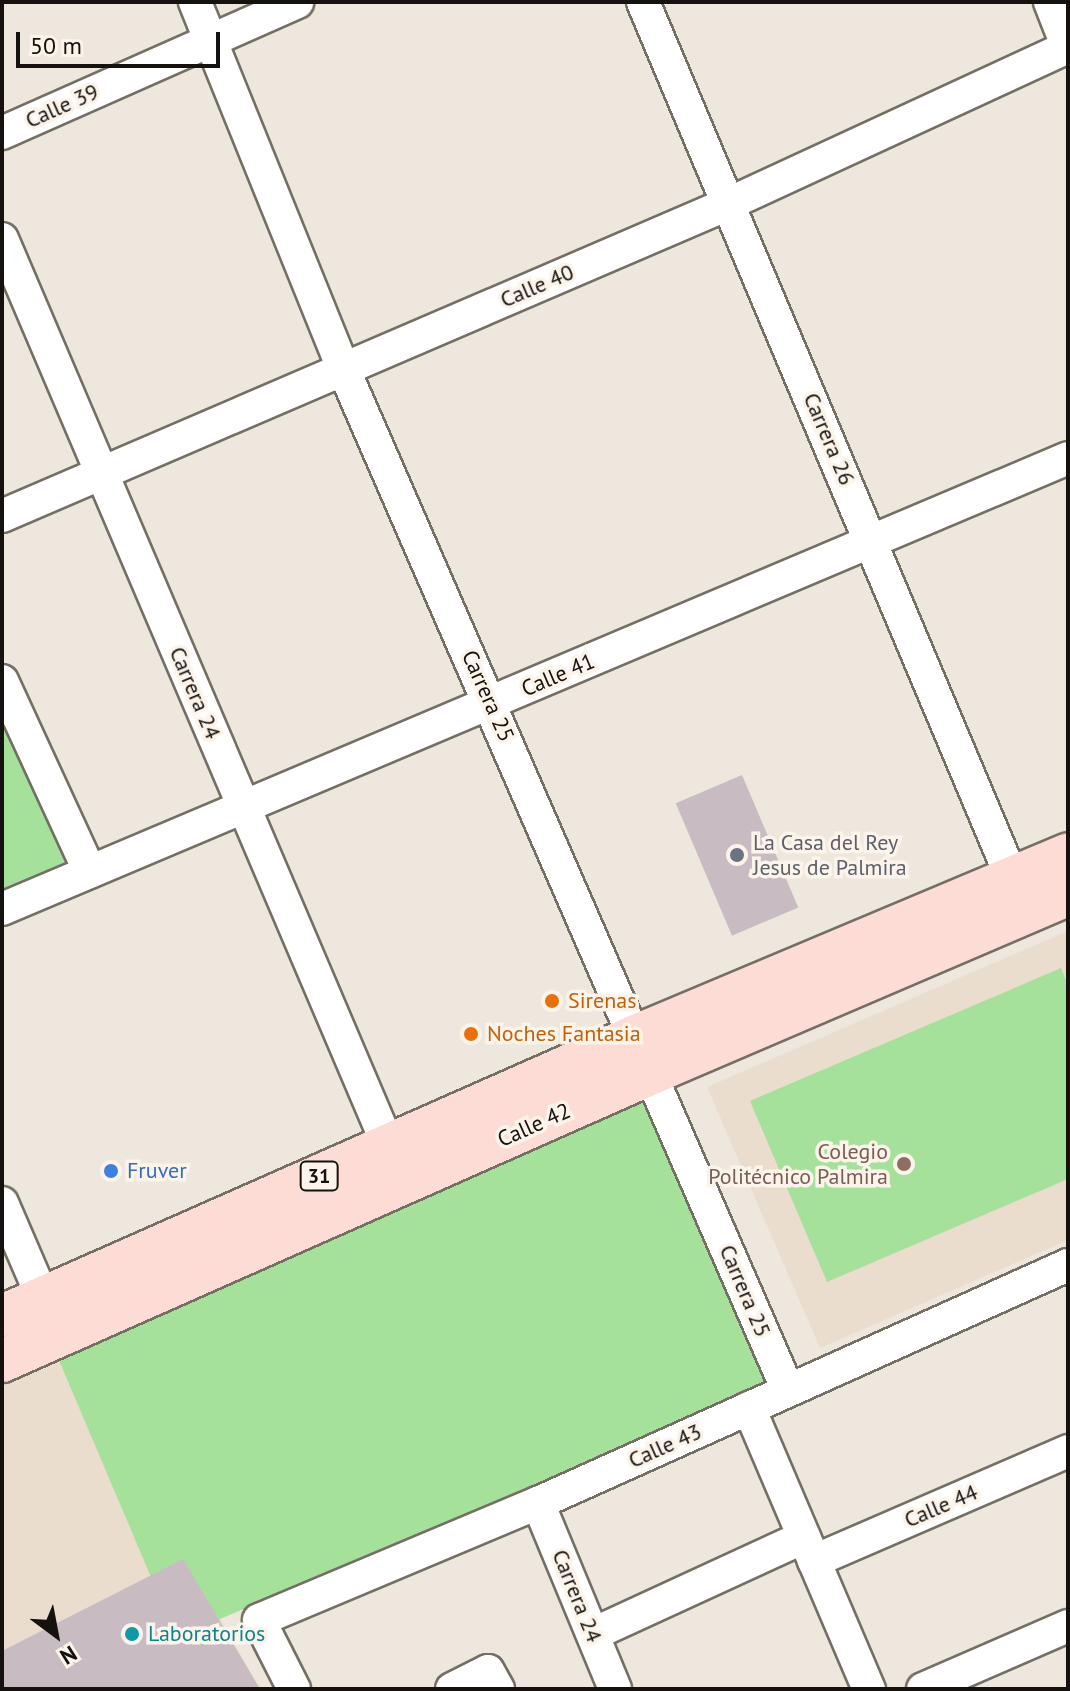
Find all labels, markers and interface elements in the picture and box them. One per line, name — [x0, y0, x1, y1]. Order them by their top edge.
scale bar — [20, 16, 224, 66]
text: 50 m — [30, 30, 82, 61]
street label: Calle 39 — [21, 78, 103, 134]
street label: Calle 40 — [496, 259, 578, 313]
street label: Carrera 26 — [798, 389, 860, 489]
street label: Carrera 24 — [164, 643, 226, 743]
street label: Carrera 25 — [456, 646, 520, 746]
street label: Calle 41 — [517, 648, 599, 702]
place label: La Casa del Rey Jesus de Palmira — [753, 829, 907, 880]
marker: La Casa del Rey Jesus de Palmira — [728, 846, 746, 864]
place label: Sirenas — [568, 988, 636, 1014]
marker: Sirenas — [543, 992, 561, 1010]
place label: Noches Fantasia — [487, 1021, 641, 1047]
marker: Noches Fantasia — [462, 1025, 480, 1043]
street label: Calle 42 — [493, 1097, 575, 1153]
place label: Colegio Politécnico Palmira — [708, 1138, 888, 1190]
marker: Colegio Politécnico Palmira — [895, 1155, 913, 1173]
place label: Fruver — [127, 1158, 187, 1184]
road number: 31 — [299, 1160, 339, 1192]
marker: Fruver — [102, 1162, 120, 1180]
street label: Carrera 25 — [714, 1241, 776, 1341]
street label: Calle 43 — [624, 1418, 706, 1474]
street label: Calle 44 — [900, 1479, 982, 1533]
street label: Carrera 24 — [547, 1546, 607, 1646]
north arrow — [16, 1595, 96, 1675]
place label: Laboratorios — [148, 1621, 265, 1647]
marker: Laboratorios — [123, 1625, 141, 1643]
text: N — [55, 1640, 82, 1671]

